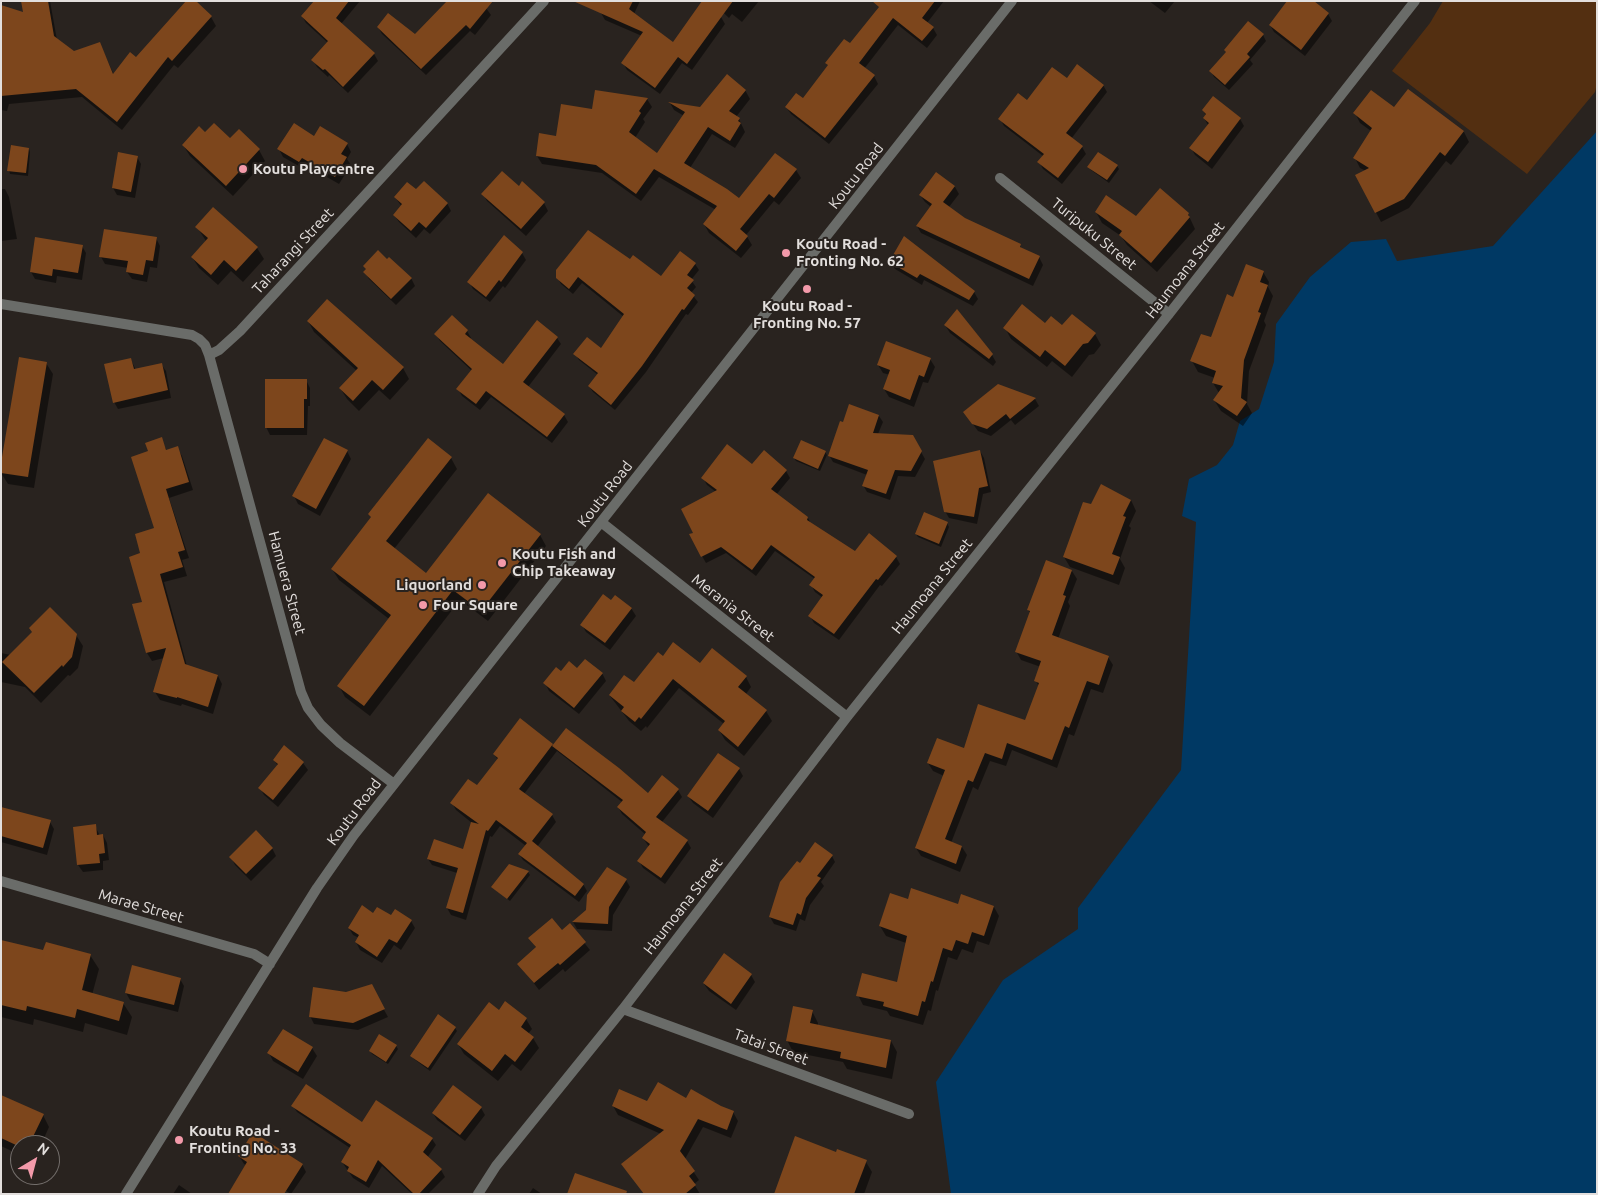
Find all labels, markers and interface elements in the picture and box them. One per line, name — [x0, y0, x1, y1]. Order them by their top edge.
street label: Koutu Road — [825, 139, 887, 213]
place label: Koutu Playcentre — [253, 160, 375, 178]
marker: Koutu Playcentre — [237, 163, 249, 175]
street label: Turipuku Street — [1048, 194, 1140, 274]
street label: Taharangi Street — [248, 204, 338, 298]
street label: Haumoana Street — [1142, 218, 1228, 322]
place label: Koutu Road - Fronting No. 62 — [796, 235, 904, 270]
marker: Koutu Road - Fronting No. 62 — [780, 247, 792, 259]
marker: Koutu Road - Fronting No. 57 — [801, 283, 813, 295]
place label: Koutu Road - Fronting No. 57 — [753, 297, 861, 332]
street label: Koutu Road — [574, 457, 636, 531]
street label: Hamuera Street — [265, 529, 309, 637]
street label: Haumoana Street — [888, 535, 976, 637]
place label: Koutu Fish and Chip Takeaway — [512, 545, 616, 580]
marker: Koutu Fish and Chip Takeaway — [496, 557, 508, 569]
street label: Merania Street — [688, 570, 778, 646]
place label: Liquorland — [396, 576, 472, 594]
marker: Liquorland — [476, 579, 488, 591]
place label: Four Square — [433, 596, 518, 614]
marker: Four Square — [417, 599, 429, 611]
street label: Koutu Road — [323, 775, 385, 849]
street label: Haumoana Street — [640, 854, 726, 958]
street label: Marae Street — [96, 885, 186, 927]
street label: Tatai Street — [731, 1025, 811, 1069]
place label: Koutu Road - Fronting No. 33 — [189, 1122, 297, 1157]
marker: Koutu Road - Fronting No. 33 — [173, 1134, 185, 1146]
north arrow — [10, 1135, 60, 1185]
text: N — [34, 1139, 52, 1158]

